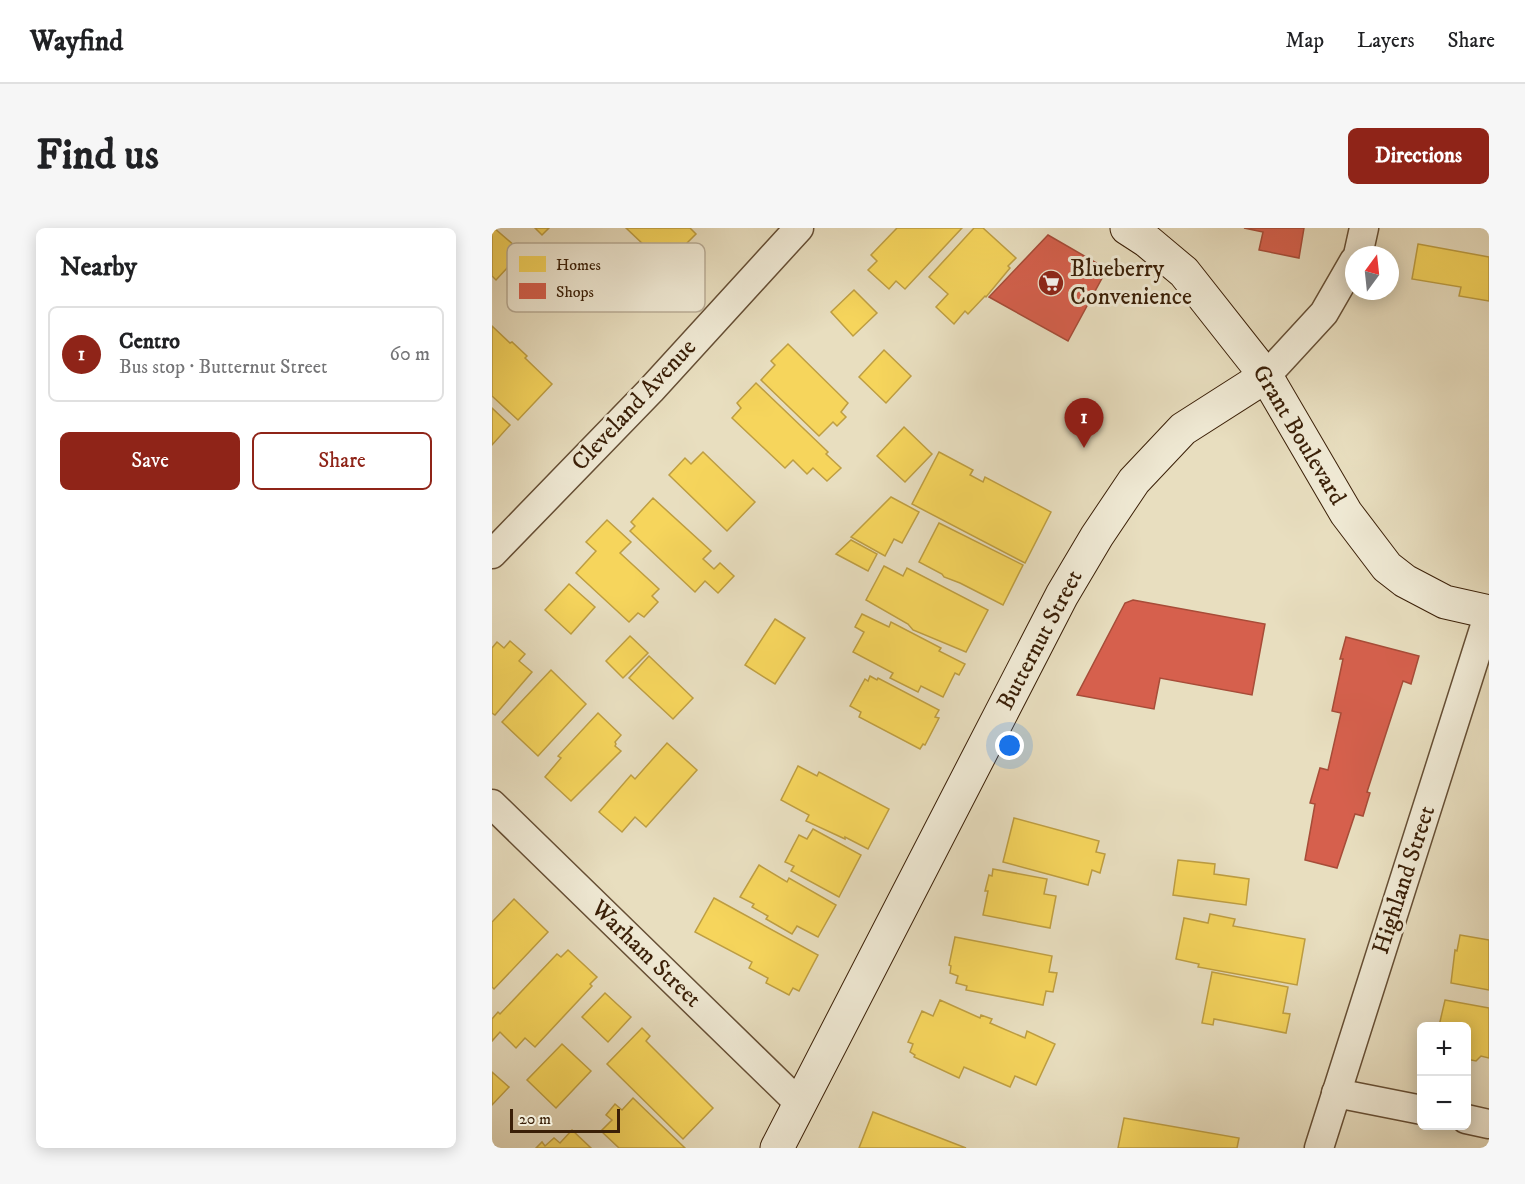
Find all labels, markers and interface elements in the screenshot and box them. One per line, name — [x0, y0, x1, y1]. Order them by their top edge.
text: Wayfind — [30, 24, 123, 59]
text: Map — [1285, 28, 1324, 54]
text: Layers — [1357, 28, 1415, 54]
text: Share — [1448, 28, 1495, 54]
button: Directions — [1348, 128, 1489, 184]
text: Find us — [36, 130, 159, 182]
legend — [507, 243, 705, 312]
north arrow — [1345, 246, 1399, 300]
text: Nearby — [60, 251, 137, 284]
place label: Blueberry Convenience — [1070, 254, 1192, 312]
text: Homes — [556, 255, 601, 275]
supermarket icon: Blueberry Convenience — [1036, 268, 1066, 298]
text: Shops — [556, 282, 594, 302]
text: Centro — [119, 328, 180, 355]
street label: Cleveland Avenue — [565, 333, 703, 477]
text: 1 — [78, 342, 85, 367]
text: 60 m — [390, 342, 430, 367]
text: Bus stop · Butternut Street — [119, 355, 327, 380]
street label: Grant Boulevard — [1245, 359, 1353, 511]
pin: 1 — [1064, 398, 1104, 448]
button: Save — [60, 432, 240, 490]
button: Share — [252, 432, 432, 490]
street label: Butternut Street — [990, 564, 1090, 715]
your location — [995, 731, 1024, 760]
street label: Highland Street — [1366, 802, 1442, 958]
street label: Warham Street — [584, 893, 708, 1014]
map controls — [1417, 1022, 1471, 1130]
button: + — [1417, 1022, 1471, 1076]
button: − — [1417, 1076, 1471, 1130]
scale bar — [510, 1106, 620, 1134]
text: 20 m — [519, 1109, 551, 1129]

